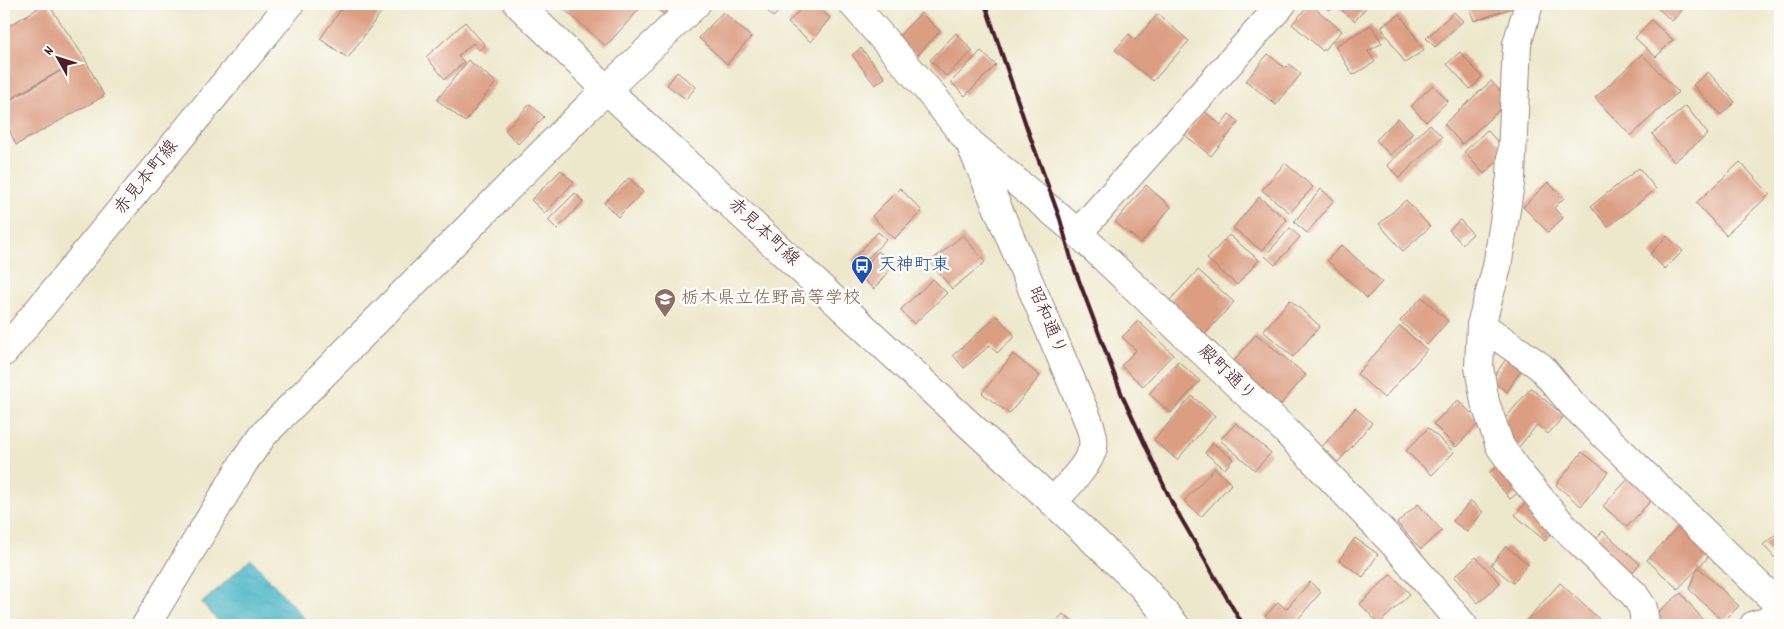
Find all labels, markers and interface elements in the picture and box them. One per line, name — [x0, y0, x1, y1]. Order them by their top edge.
north arrow — [32, 32, 82, 82]
text: N — [40, 42, 59, 60]
street label: 赤見本町線 — [109, 135, 185, 221]
street label: 赤見本町線 — [722, 193, 804, 273]
bus stop icon: 天神町東 — [850, 254, 874, 285]
place label: 天神町東 — [878, 254, 950, 279]
street label: 昭和通り — [1020, 283, 1072, 359]
school or university icon: 栃木県立佐野高等学校 — [653, 287, 677, 318]
place label: 栃木県立佐野高等学校 — [681, 287, 861, 312]
street label: 殿町通り — [1191, 340, 1261, 408]

